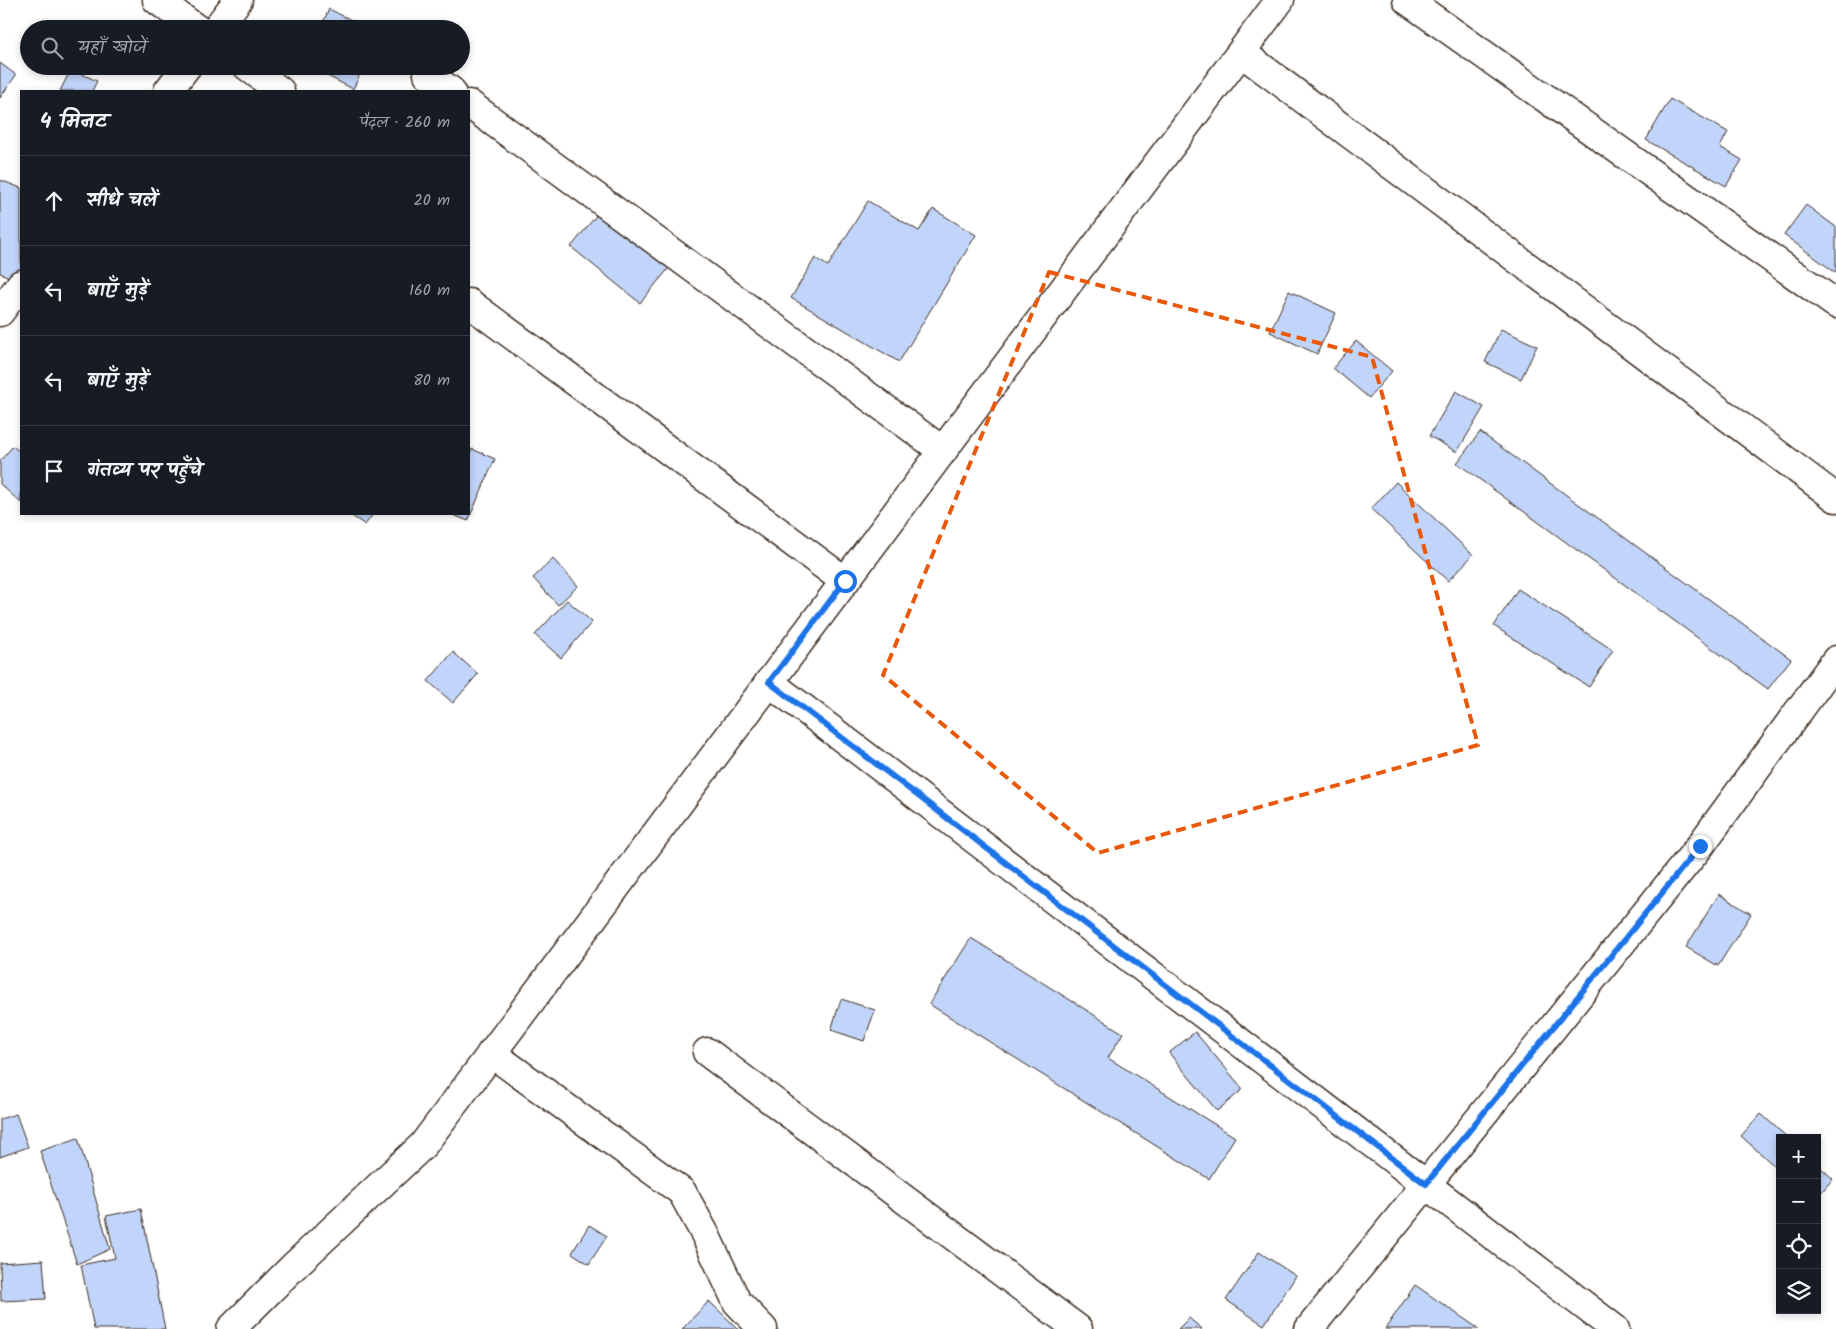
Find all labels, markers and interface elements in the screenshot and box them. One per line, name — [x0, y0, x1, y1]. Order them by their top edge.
search box — [20, 20, 470, 75]
text: यहाँ खोजें — [78, 33, 147, 63]
icon: search — [38, 34, 66, 62]
text: 4 मिनट — [40, 106, 107, 139]
text: पैदल · 260 m — [360, 110, 450, 135]
text: सीधे चलें — [87, 186, 157, 216]
icon: ahead — [40, 187, 68, 215]
text: 20 m — [414, 188, 450, 213]
text: बाएँ मुड़ें — [87, 276, 148, 306]
icon: left — [40, 277, 68, 305]
text: 160 m — [409, 278, 450, 303]
text: बाएँ मुड़ें — [87, 366, 148, 396]
icon: left — [40, 367, 68, 395]
text: 80 m — [413, 368, 450, 393]
text: गंतव्य पर पहुँचे — [87, 456, 202, 486]
icon: arrive — [40, 457, 68, 485]
route start — [834, 570, 857, 593]
route end — [1689, 835, 1712, 858]
map controls — [1776, 1134, 1821, 1314]
button: + — [1776, 1134, 1821, 1179]
button: − — [1776, 1179, 1821, 1224]
button: locate — [1776, 1224, 1821, 1269]
button: layers — [1776, 1269, 1821, 1314]

